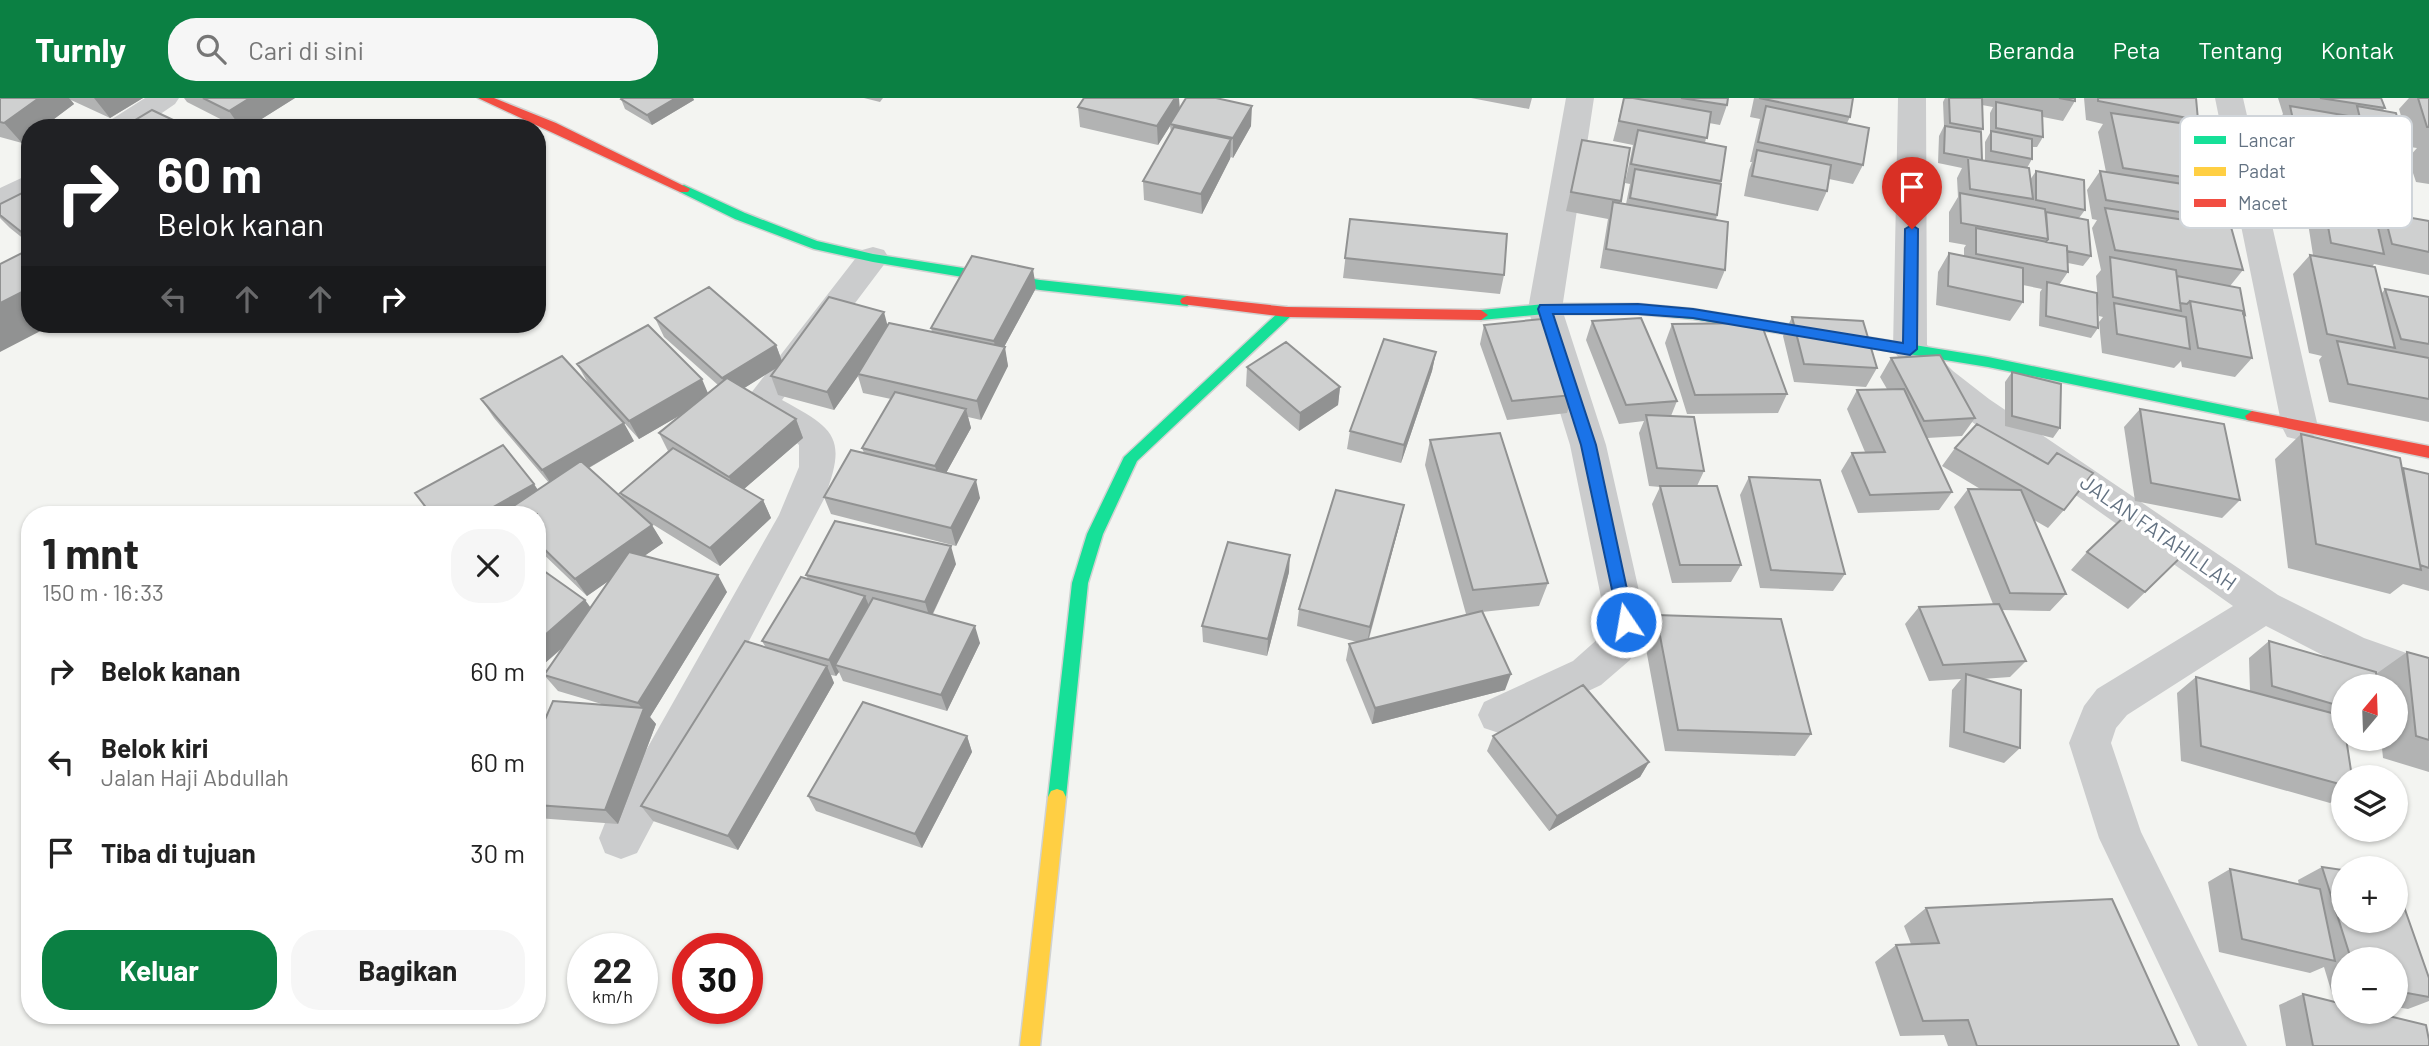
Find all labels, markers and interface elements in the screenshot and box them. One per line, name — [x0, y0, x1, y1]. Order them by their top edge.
search box — [168, 18, 658, 81]
text: Turnly — [35, 29, 126, 69]
icon: search — [192, 30, 230, 68]
text: Cari di sini — [248, 34, 364, 65]
text: Beranda — [1988, 35, 2075, 64]
text: Peta — [2113, 35, 2160, 64]
text: Tentang — [2198, 35, 2283, 64]
text: Kontak — [2321, 35, 2394, 64]
legend — [2180, 116, 2412, 228]
text: Lancar — [2238, 128, 2295, 151]
text: 60 m — [157, 144, 262, 203]
icon: right — [42, 147, 133, 238]
pin — [1882, 157, 1942, 229]
text: Padat — [2238, 159, 2286, 182]
icon: arrive — [1893, 168, 1931, 206]
text: Macet — [2238, 191, 2288, 214]
text: Belok kanan — [157, 204, 324, 242]
icon: left — [155, 280, 193, 318]
icon: ahead — [228, 280, 266, 318]
icon: ahead — [301, 280, 339, 318]
icon: right — [374, 280, 412, 318]
street label: JALAN FATAHILLAH — [2076, 469, 2242, 595]
text: 1 mnt — [42, 527, 139, 577]
button: close — [451, 529, 525, 603]
text: 150 m · 16:33 — [42, 578, 164, 606]
position arrow — [1589, 585, 1663, 659]
icon: right — [42, 652, 80, 690]
text: Belok kanan — [101, 655, 240, 686]
text: 60 m — [470, 655, 525, 686]
north arrow — [2331, 674, 2408, 751]
map controls — [2331, 674, 2408, 1024]
text: Belok kiri — [101, 732, 208, 763]
icon: left — [42, 743, 80, 781]
text: 60 m — [470, 746, 525, 777]
text: Jalan Haji Abdullah — [101, 763, 289, 791]
button: layers — [2331, 765, 2408, 842]
icon: arrive — [42, 834, 80, 872]
text: Tiba di tujuan — [101, 837, 256, 868]
text: 30 m — [470, 837, 525, 868]
button: + — [2331, 856, 2408, 933]
button: Keluar — [42, 930, 277, 1010]
button: Bagikan — [291, 930, 525, 1010]
speed limit sign: 30 — [672, 933, 763, 1024]
button: − — [2331, 947, 2408, 1024]
text: 22 — [593, 948, 632, 990]
text: km/h — [592, 985, 633, 1007]

